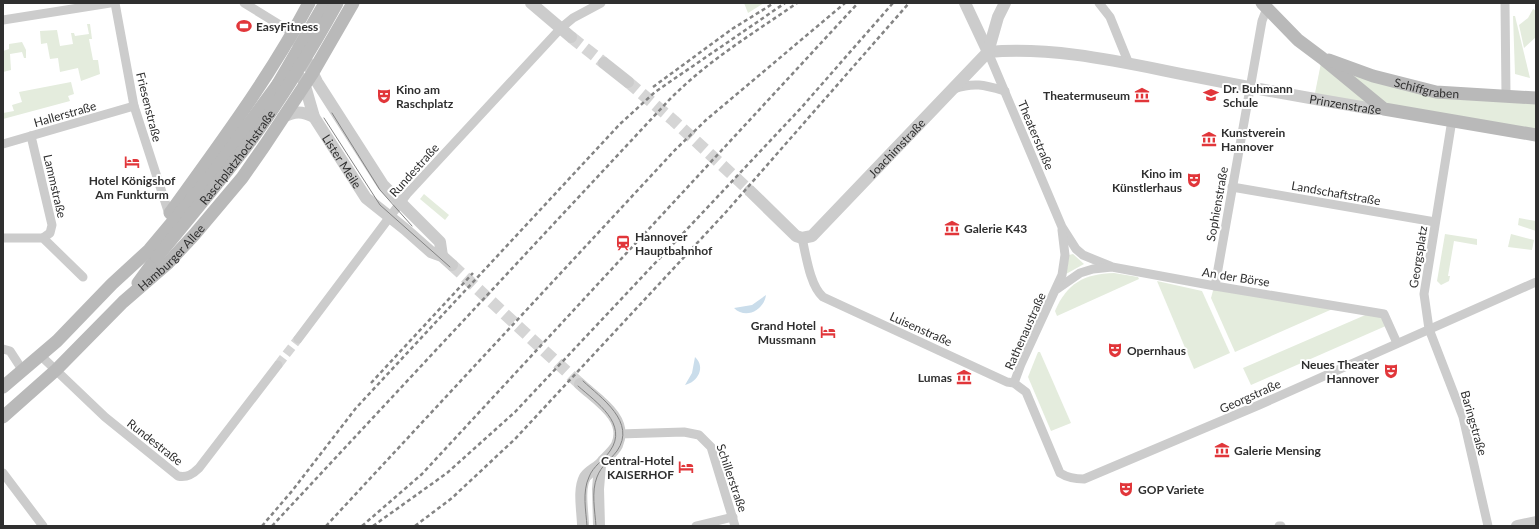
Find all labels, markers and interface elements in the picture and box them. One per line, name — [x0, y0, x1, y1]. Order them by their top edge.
sports icon: EasyFitness — [235, 17, 253, 35]
place label: EasyFitness — [256, 19, 318, 34]
street label: Friesenstraße — [133, 71, 165, 143]
street label: Schiffgraben — [1393, 74, 1460, 101]
place label: Dr. Buhmann Schule — [1223, 81, 1293, 110]
place label: Kino am Raschplatz — [396, 82, 454, 111]
museum icon: Theatermuseum — [1133, 86, 1151, 104]
school or university icon: Dr. Buhmann Schule — [1202, 86, 1220, 104]
theatre icon: Kino am Raschplatz — [375, 87, 393, 105]
place label: Theatermuseum — [1043, 88, 1130, 103]
street label: Prinzenstraße — [1308, 91, 1381, 117]
street label: Hallerstraße — [32, 98, 98, 130]
street label: Theaterstraße — [1015, 98, 1057, 172]
street label: Raschplatzhochstraße — [196, 107, 278, 207]
street label: Joachimstraße — [865, 115, 928, 180]
place label: Kunstverein Hannover — [1221, 125, 1286, 154]
museum icon: Kunstverein Hannover — [1200, 130, 1218, 148]
street label: Lister Meile — [319, 131, 365, 191]
street label: Rundestraße — [386, 140, 442, 200]
street label: Lammstraße — [40, 153, 70, 219]
hotel icon: Hotel Königshof Am Funkturm — [123, 153, 141, 171]
street label: Sophienstraße — [1203, 165, 1231, 243]
place label: Kino im Künstlerhaus — [1112, 166, 1182, 195]
theatre icon: Kino im Künstlerhaus — [1185, 171, 1203, 189]
place label: Hotel Königshof Am Funkturm — [89, 173, 176, 202]
street label: Landschaftstraße — [1290, 178, 1382, 208]
museum icon: Galerie K43 — [943, 219, 961, 237]
street label: Hamburger Allee — [134, 221, 208, 294]
place label: Galerie K43 — [964, 221, 1027, 236]
street label: Georgsplatz — [1406, 224, 1430, 289]
place label: Hannover Hauptbahnhof — [635, 229, 713, 258]
station icon: Hannover Hauptbahnhof — [614, 234, 632, 252]
street label: An der Börse — [1201, 264, 1271, 290]
street label: Rathenaustraße — [1001, 290, 1049, 372]
street label: Luisenstraße — [888, 309, 954, 349]
place label: Grand Hotel Mussmann — [751, 318, 816, 347]
hotel icon: Grand Hotel Mussmann — [819, 323, 837, 341]
theatre icon: Opernhaus — [1106, 341, 1124, 359]
place label: Opernhaus — [1127, 343, 1186, 358]
place label: Neues Theater Hannover — [1301, 357, 1380, 386]
theatre icon: Neues Theater Hannover — [1382, 362, 1400, 380]
museum icon: Lumas — [955, 368, 973, 386]
place label: Lumas — [918, 370, 952, 385]
street label: Georgstraße — [1217, 376, 1283, 416]
street label: Baringstraße — [1458, 389, 1490, 457]
street label: Rundestraße — [124, 416, 186, 468]
museum icon: Galerie Mensing — [1213, 441, 1231, 459]
street label: Schillerstraße — [713, 442, 751, 514]
place label: Galerie Mensing — [1234, 443, 1321, 458]
place label: Central-Hotel KAISERHOF — [601, 453, 674, 482]
hotel icon: Central-Hotel KAISERHOF — [677, 458, 695, 476]
theatre icon: GOP Variete — [1117, 480, 1135, 498]
place label: GOP Variete — [1138, 482, 1205, 497]

